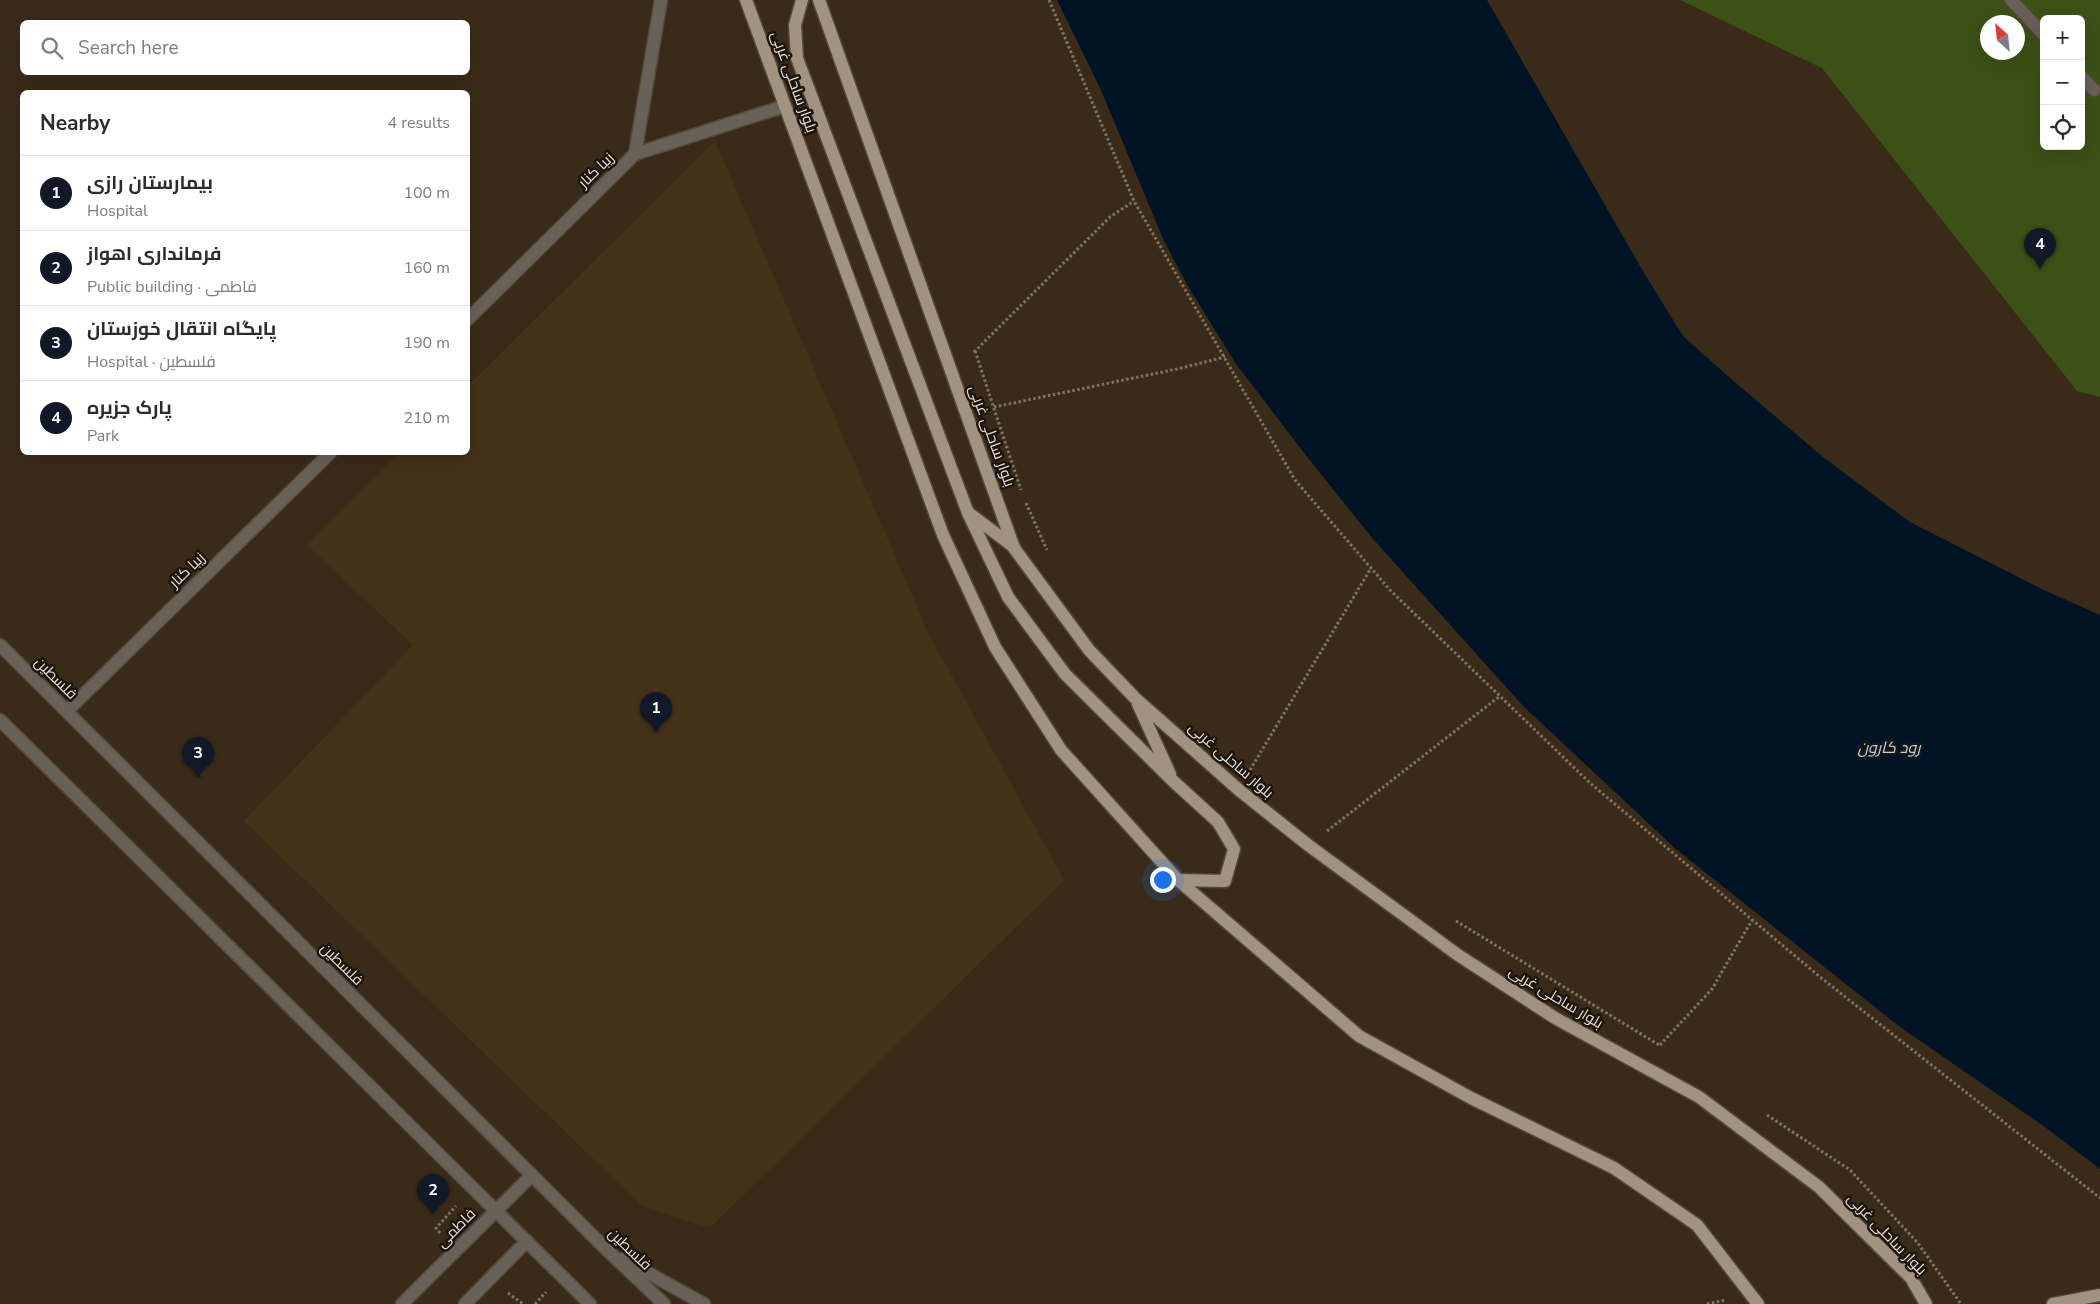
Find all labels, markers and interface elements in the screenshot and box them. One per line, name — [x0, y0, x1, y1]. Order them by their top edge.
north arrow — [1980, 15, 2025, 60]
map controls — [2040, 15, 2085, 150]
button: + — [2040, 15, 2085, 60]
search box — [20, 20, 470, 75]
street label: بلوار ساحلی غربی — [766, 28, 822, 136]
icon: search — [38, 34, 66, 62]
text: Search here — [78, 35, 179, 61]
button: − — [2040, 60, 2085, 105]
button: locate — [2040, 105, 2085, 150]
text: Nearby — [40, 109, 110, 137]
text: 4 results — [388, 112, 450, 134]
street label: زیبا کنار — [573, 148, 618, 193]
text: بیمارستان رازی — [87, 170, 213, 196]
text: 1 — [51, 182, 61, 204]
text: 100 m — [403, 182, 450, 204]
text: Hospital — [87, 200, 148, 222]
pin: 4 — [2024, 228, 2056, 269]
text: فرمانداری اهواز — [87, 241, 222, 267]
text: 2 — [51, 257, 61, 279]
text: 160 m — [403, 257, 450, 279]
text: Public building · فاطمی — [87, 276, 257, 298]
text: پایگاه انتقال خوزستان — [87, 316, 276, 342]
text: 3 — [51, 332, 61, 354]
text: 190 m — [403, 332, 450, 354]
text: Hospital · فلسطین — [87, 351, 216, 373]
street label: بلوار ساحلی غربی — [964, 382, 1020, 490]
text: پارک جزیره — [87, 395, 172, 421]
text: 4 — [51, 407, 61, 429]
text: 210 m — [403, 407, 450, 429]
text: Park — [87, 425, 119, 447]
street label: زیبا کنار — [164, 548, 209, 593]
street label: فلسطین — [30, 652, 82, 704]
pin: 1 — [640, 692, 672, 733]
street label: بلوار ساحلی غربی — [1184, 717, 1278, 803]
pin: 3 — [182, 737, 214, 778]
water label: رود کارون — [1857, 737, 1922, 759]
your location — [1150, 867, 1176, 893]
street label: فلسطین — [316, 938, 368, 990]
street label: بلوار ساحلی غربی — [1505, 961, 1607, 1033]
pin: 2 — [417, 1174, 449, 1215]
street label: بلوار ساحلی غربی — [1843, 1189, 1931, 1279]
street label: فاطمی — [432, 1204, 480, 1252]
street label: فلسطین — [604, 1223, 656, 1275]

